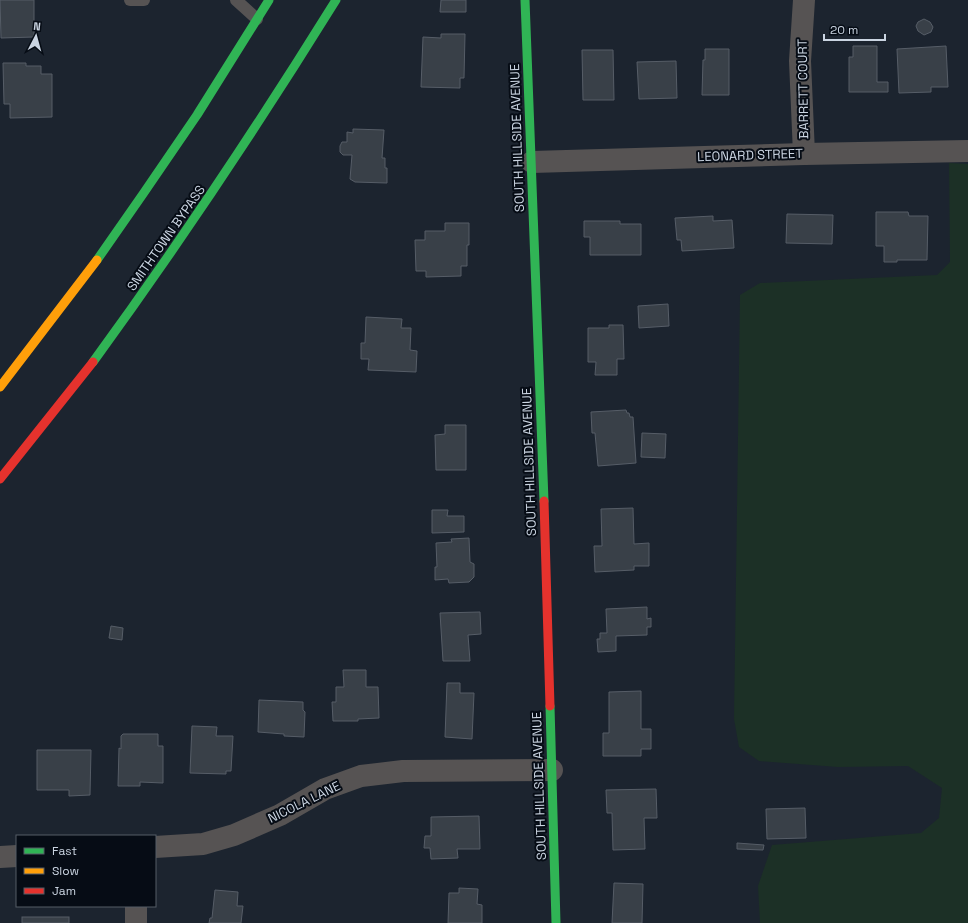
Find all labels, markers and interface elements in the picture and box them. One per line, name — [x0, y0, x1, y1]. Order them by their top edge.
north arrow — [16, 16, 56, 56]
scale bar — [824, 16, 885, 42]
text: N — [33, 19, 41, 33]
text: 20 m — [830, 22, 858, 38]
street label: BARRETT COURT — [794, 38, 812, 139]
street label: SOUTH HILLSIDE AVENUE — [506, 64, 528, 212]
street label: LEONARD STREET — [697, 145, 804, 165]
street label: SMITHTOWN BYPASS — [123, 182, 209, 294]
street label: SOUTH HILLSIDE AVENUE — [518, 388, 540, 536]
street label: SOUTH HILLSIDE AVENUE — [528, 712, 550, 860]
street label: NICOLA LANE — [265, 777, 343, 827]
legend — [16, 835, 156, 907]
text: Fast — [52, 843, 77, 859]
text: Slow — [52, 863, 79, 879]
text: Jam — [52, 883, 76, 899]

